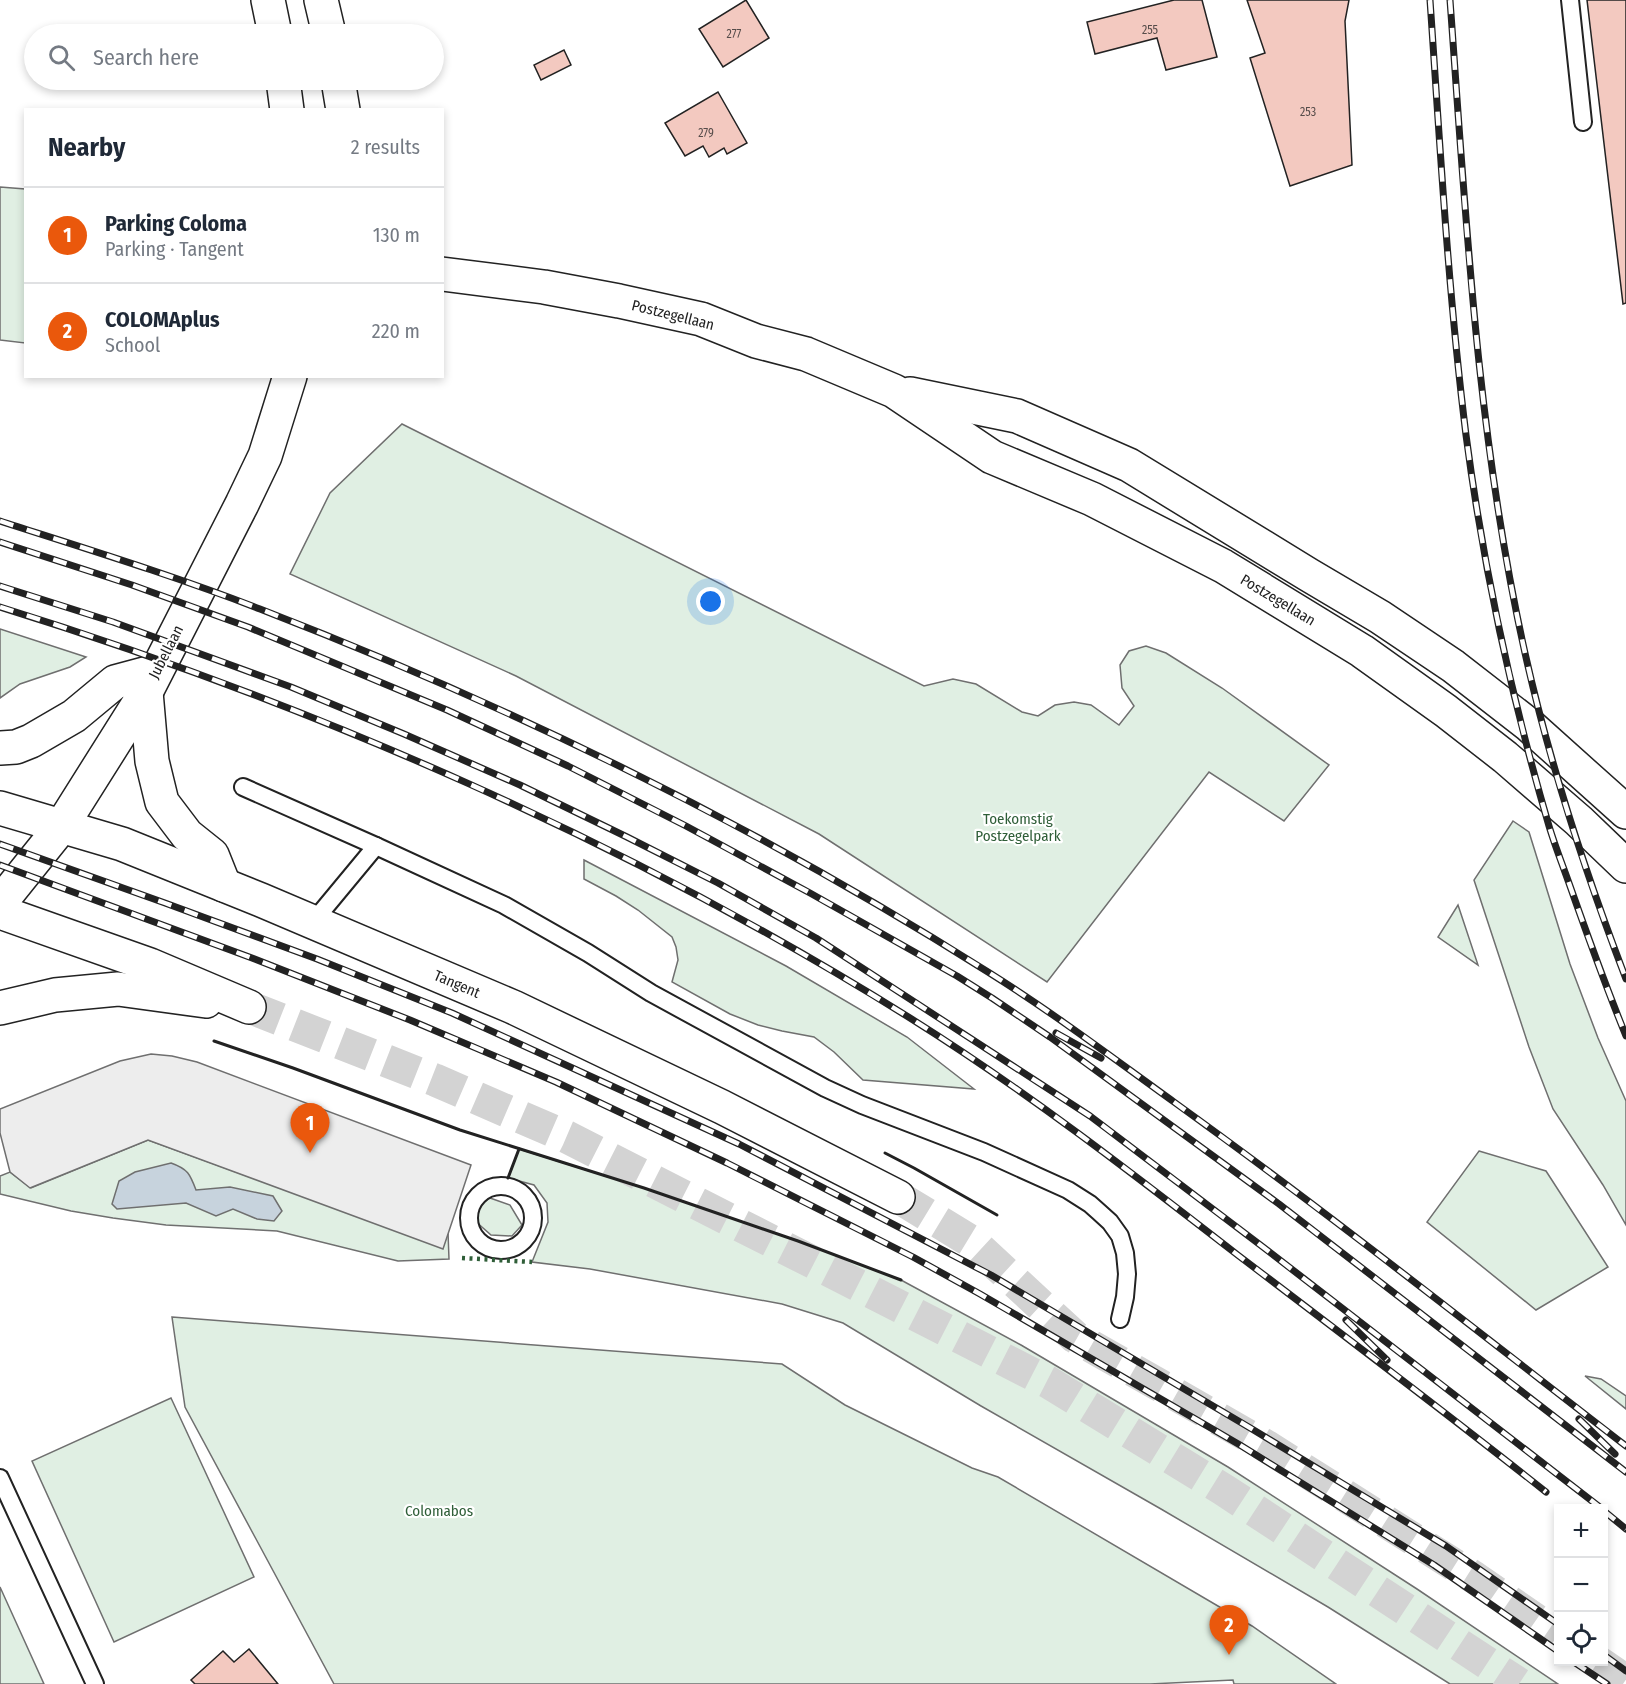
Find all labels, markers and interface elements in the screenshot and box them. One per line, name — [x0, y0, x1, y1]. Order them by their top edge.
house number: 255 — [1142, 23, 1159, 37]
search box — [24, 24, 444, 90]
house number: 277 — [727, 27, 742, 41]
icon: search — [45, 41, 78, 74]
text: Search here — [93, 44, 199, 71]
house number: 253 — [1300, 105, 1316, 119]
house number: 279 — [698, 126, 714, 140]
text: Nearby — [48, 132, 125, 163]
text: 2 results — [351, 135, 420, 159]
text: Parking Coloma — [105, 210, 247, 237]
text: 1 — [63, 223, 72, 247]
text: 130 m — [373, 223, 420, 247]
text: Parking · Tangent — [105, 237, 244, 261]
street label: Postzegellaan — [630, 296, 716, 334]
text: COLOMAplus — [105, 306, 220, 333]
text: 2 — [63, 319, 72, 343]
text: 220 m — [372, 319, 420, 343]
text: School — [105, 333, 160, 357]
street label: Postzegellaan — [1237, 571, 1319, 629]
your location — [696, 587, 725, 616]
street label: Jubellaan — [145, 622, 187, 682]
park label: Toekomstig Postzegelpark — [975, 810, 1061, 845]
street label: Tangent — [431, 966, 483, 1002]
pin: 1 — [290, 1104, 330, 1153]
park label: Colomabos — [405, 1502, 473, 1520]
map controls — [1554, 1504, 1608, 1666]
button: + — [1554, 1504, 1608, 1558]
button: − — [1554, 1558, 1608, 1612]
pin: 2 — [1210, 1606, 1248, 1655]
button: locate — [1554, 1612, 1608, 1666]

